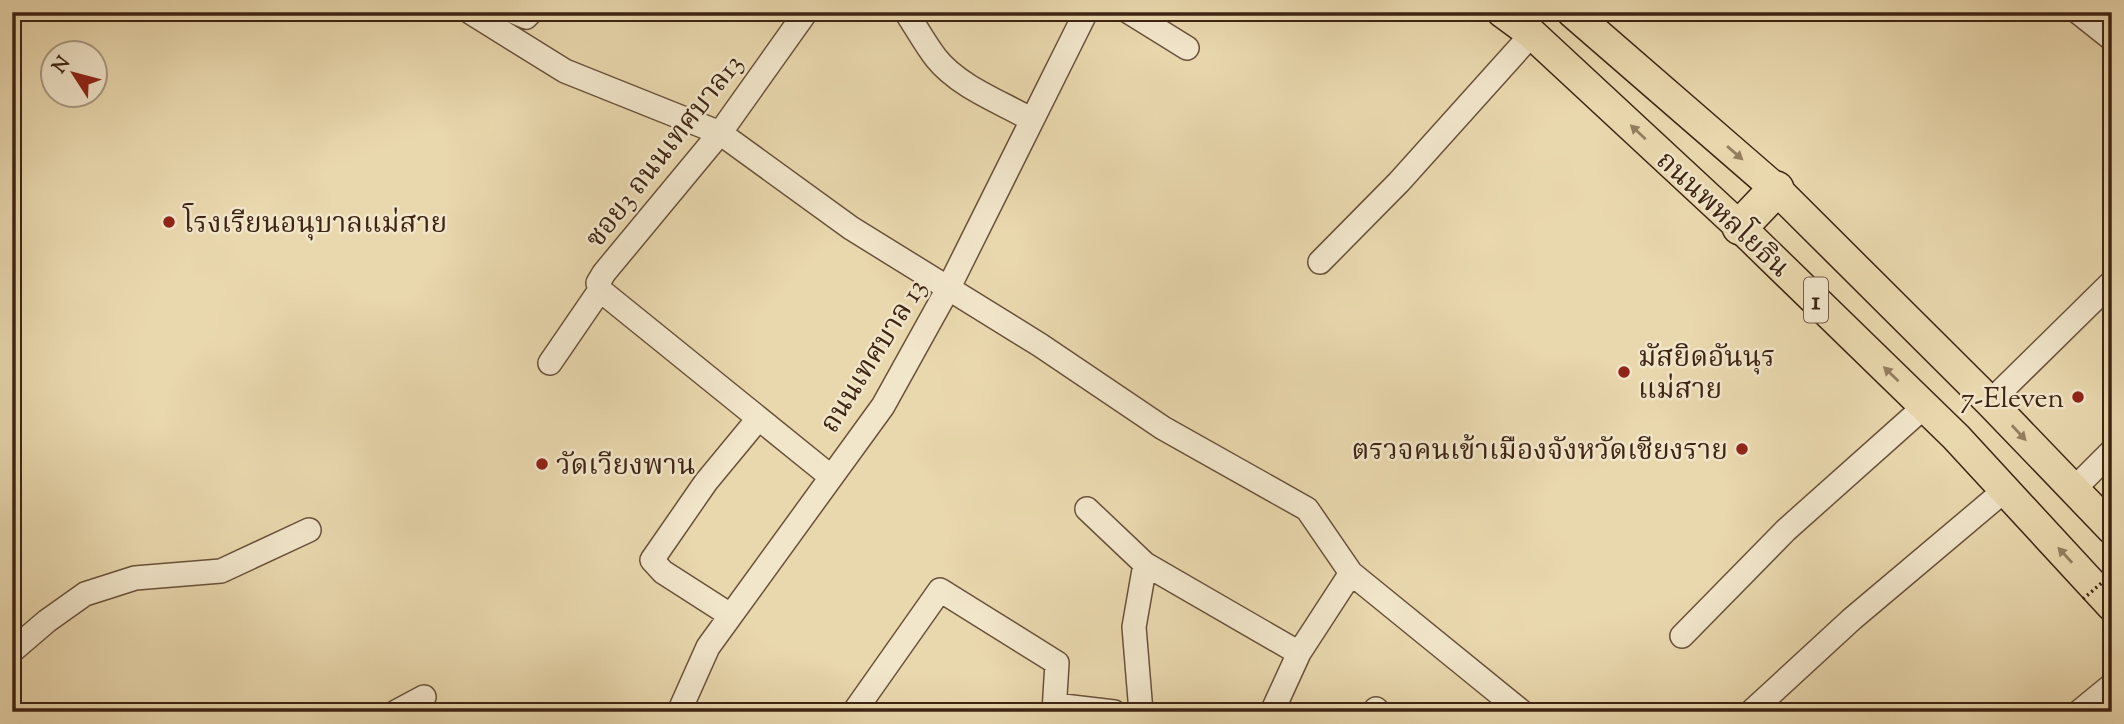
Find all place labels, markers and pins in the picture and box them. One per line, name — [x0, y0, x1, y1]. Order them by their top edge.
place label: โรงเรียนอนุบาลแม่สาย — [182, 203, 447, 245]
marker: โรงเรียนอนุบาลแม่สาย — [161, 214, 177, 230]
place label: มัสยิดอันนุร แม่สาย — [1638, 339, 1775, 411]
marker: มัสยิดอันนุร แม่สาย — [1616, 364, 1632, 380]
place label: 7-Eleven — [1960, 380, 2064, 420]
marker: 7-Eleven — [2070, 389, 2086, 405]
place label: ตรวจคนเข้าเมืองจังหวัดเชียงราย — [1351, 432, 1728, 472]
marker: ตรวจคนเข้าเมืองจังหวัดเชียงราย — [1734, 441, 1750, 457]
place label: วัดเวียงพาน — [556, 447, 696, 487]
marker: วัดเวียงพาน — [534, 456, 550, 472]

